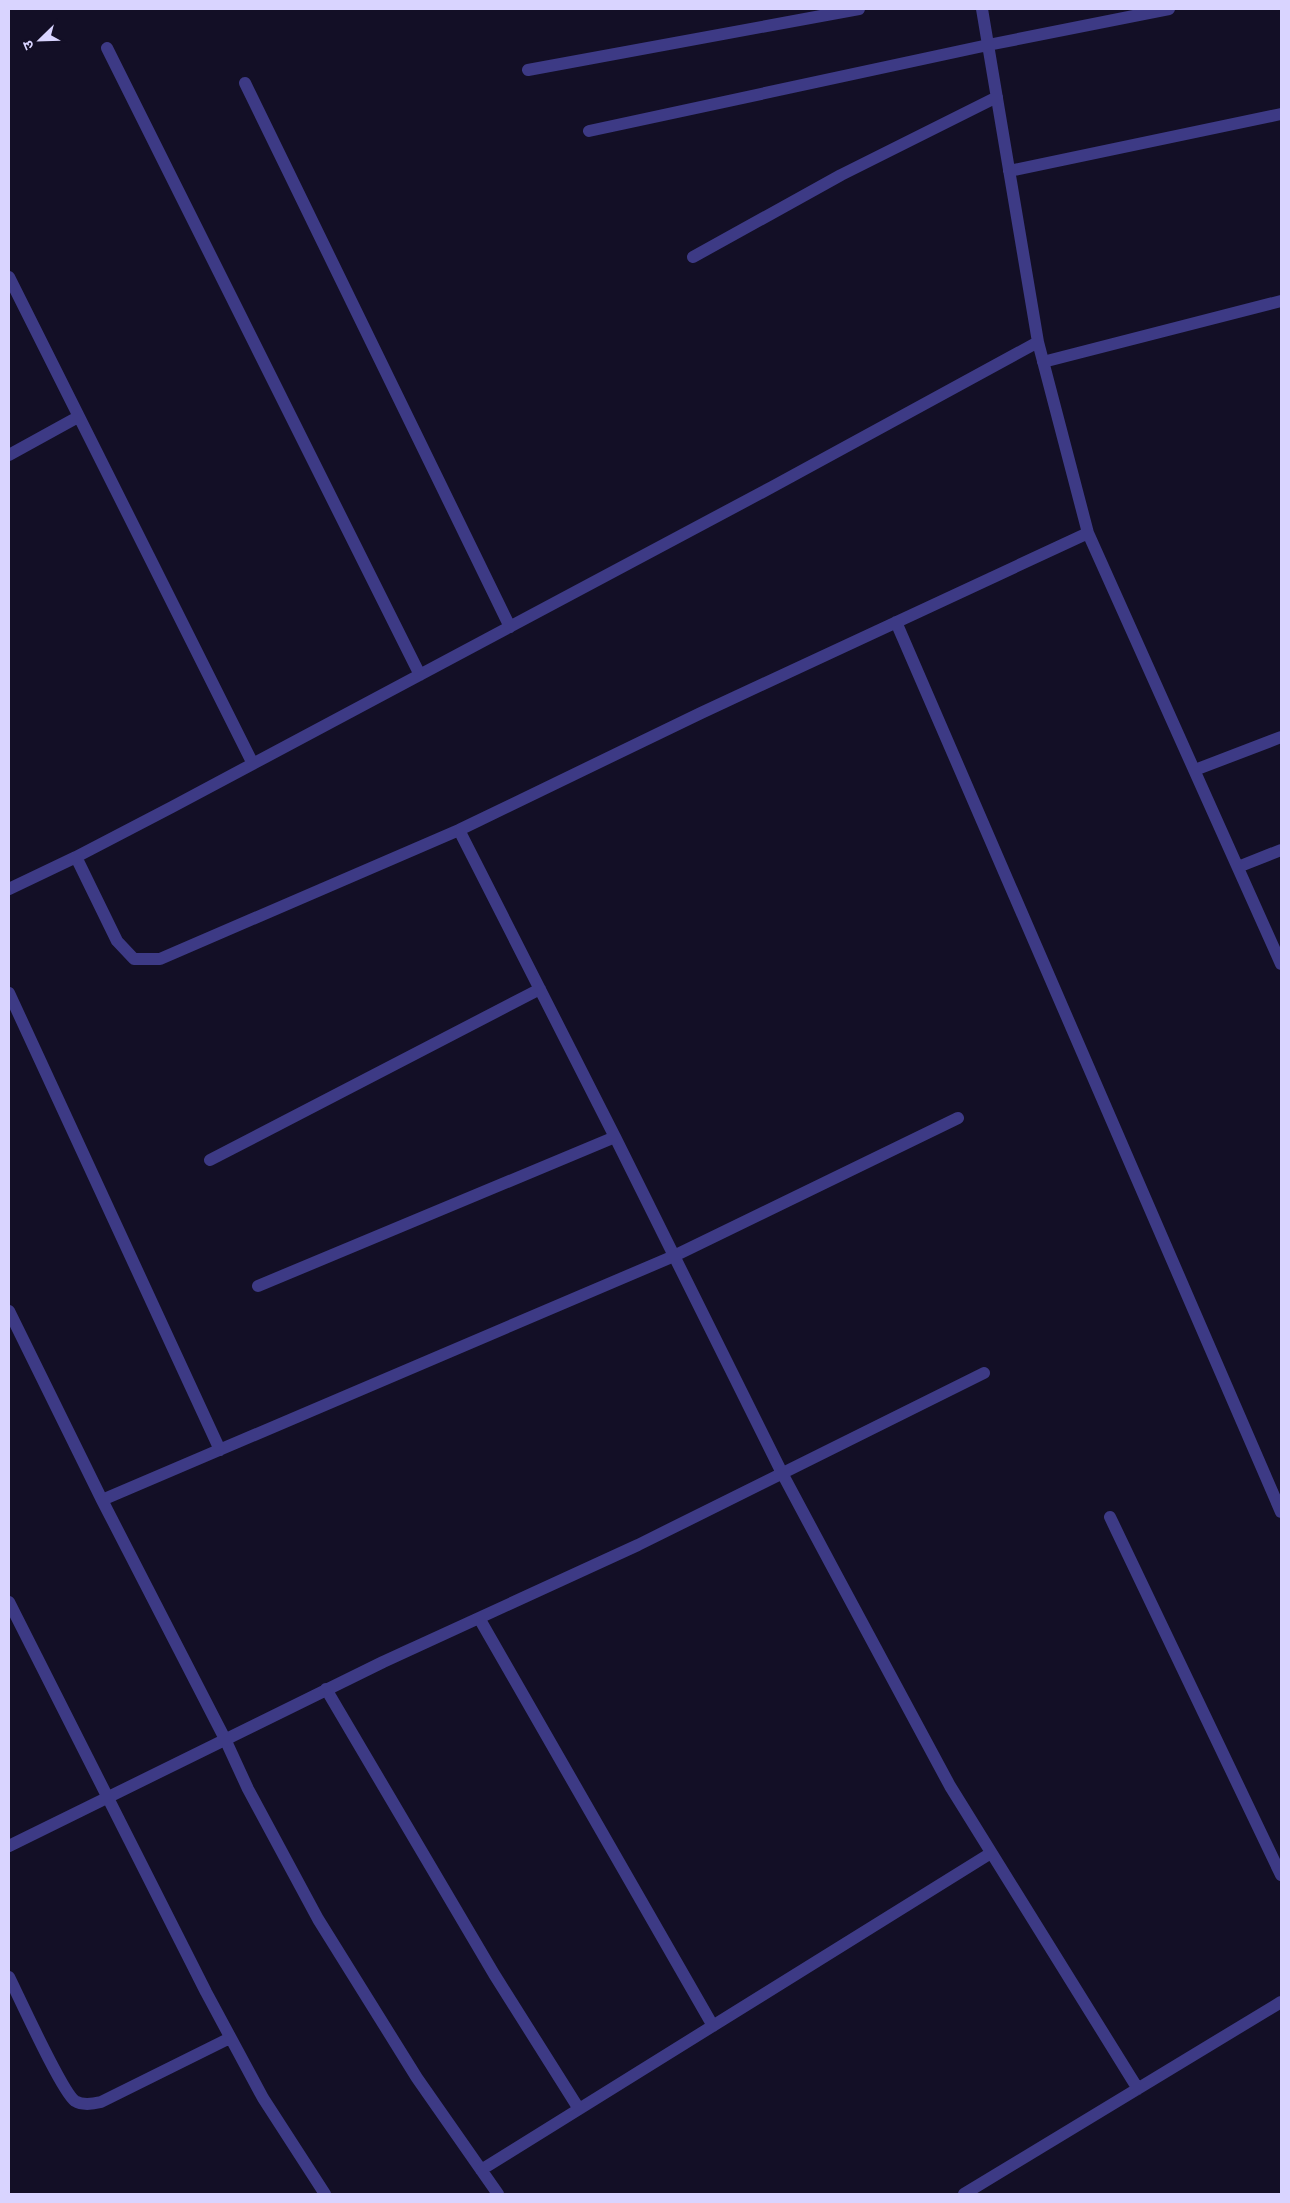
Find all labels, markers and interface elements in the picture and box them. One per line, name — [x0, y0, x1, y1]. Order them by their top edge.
north arrow — [15, 15, 65, 65]
text: उ — [18, 37, 37, 52]

